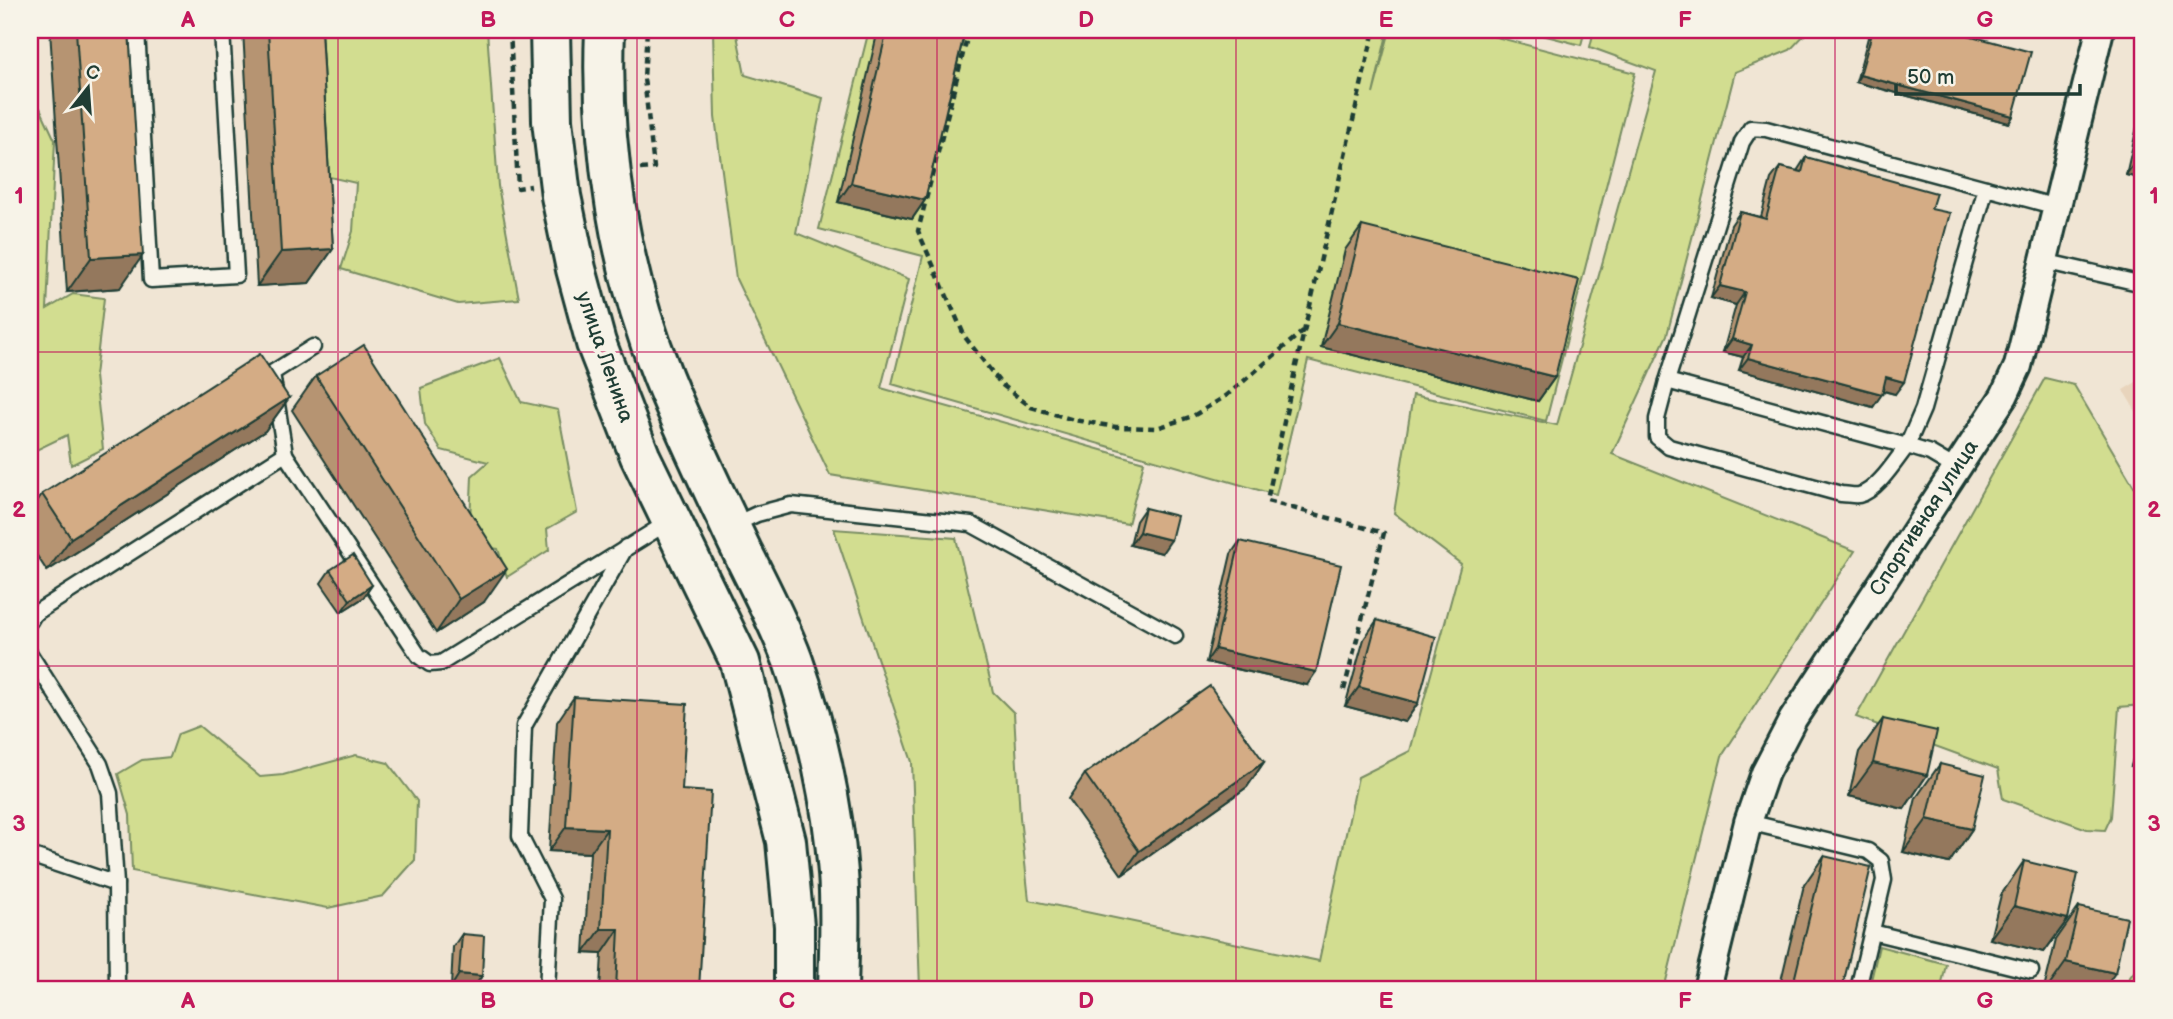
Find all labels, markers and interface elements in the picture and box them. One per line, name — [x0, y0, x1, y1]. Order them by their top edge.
text: A — [180, 6, 196, 34]
text: B — [480, 6, 496, 34]
text: C — [779, 6, 795, 34]
text: D — [1078, 6, 1094, 34]
text: E — [1379, 6, 1394, 34]
text: F — [1678, 6, 1692, 34]
text: G — [1977, 6, 1994, 34]
north arrow — [52, 52, 122, 122]
scale bar — [1896, 52, 2080, 96]
text: С — [83, 60, 102, 86]
text: 50 m — [1907, 65, 1954, 90]
text: 1 — [14, 182, 24, 210]
text: 1 — [2149, 182, 2159, 210]
street label: улица Ленина — [571, 288, 639, 426]
street label: Спортивная улица — [1864, 435, 1984, 601]
text: 2 — [12, 496, 26, 524]
text: 2 — [2147, 496, 2161, 524]
text: 3 — [12, 810, 26, 838]
text: 3 — [2147, 810, 2161, 838]
text: A — [180, 987, 196, 1015]
text: B — [480, 987, 496, 1015]
text: C — [779, 987, 795, 1015]
text: D — [1078, 987, 1094, 1015]
text: E — [1379, 987, 1394, 1015]
text: F — [1678, 987, 1692, 1015]
text: G — [1977, 987, 1994, 1015]

